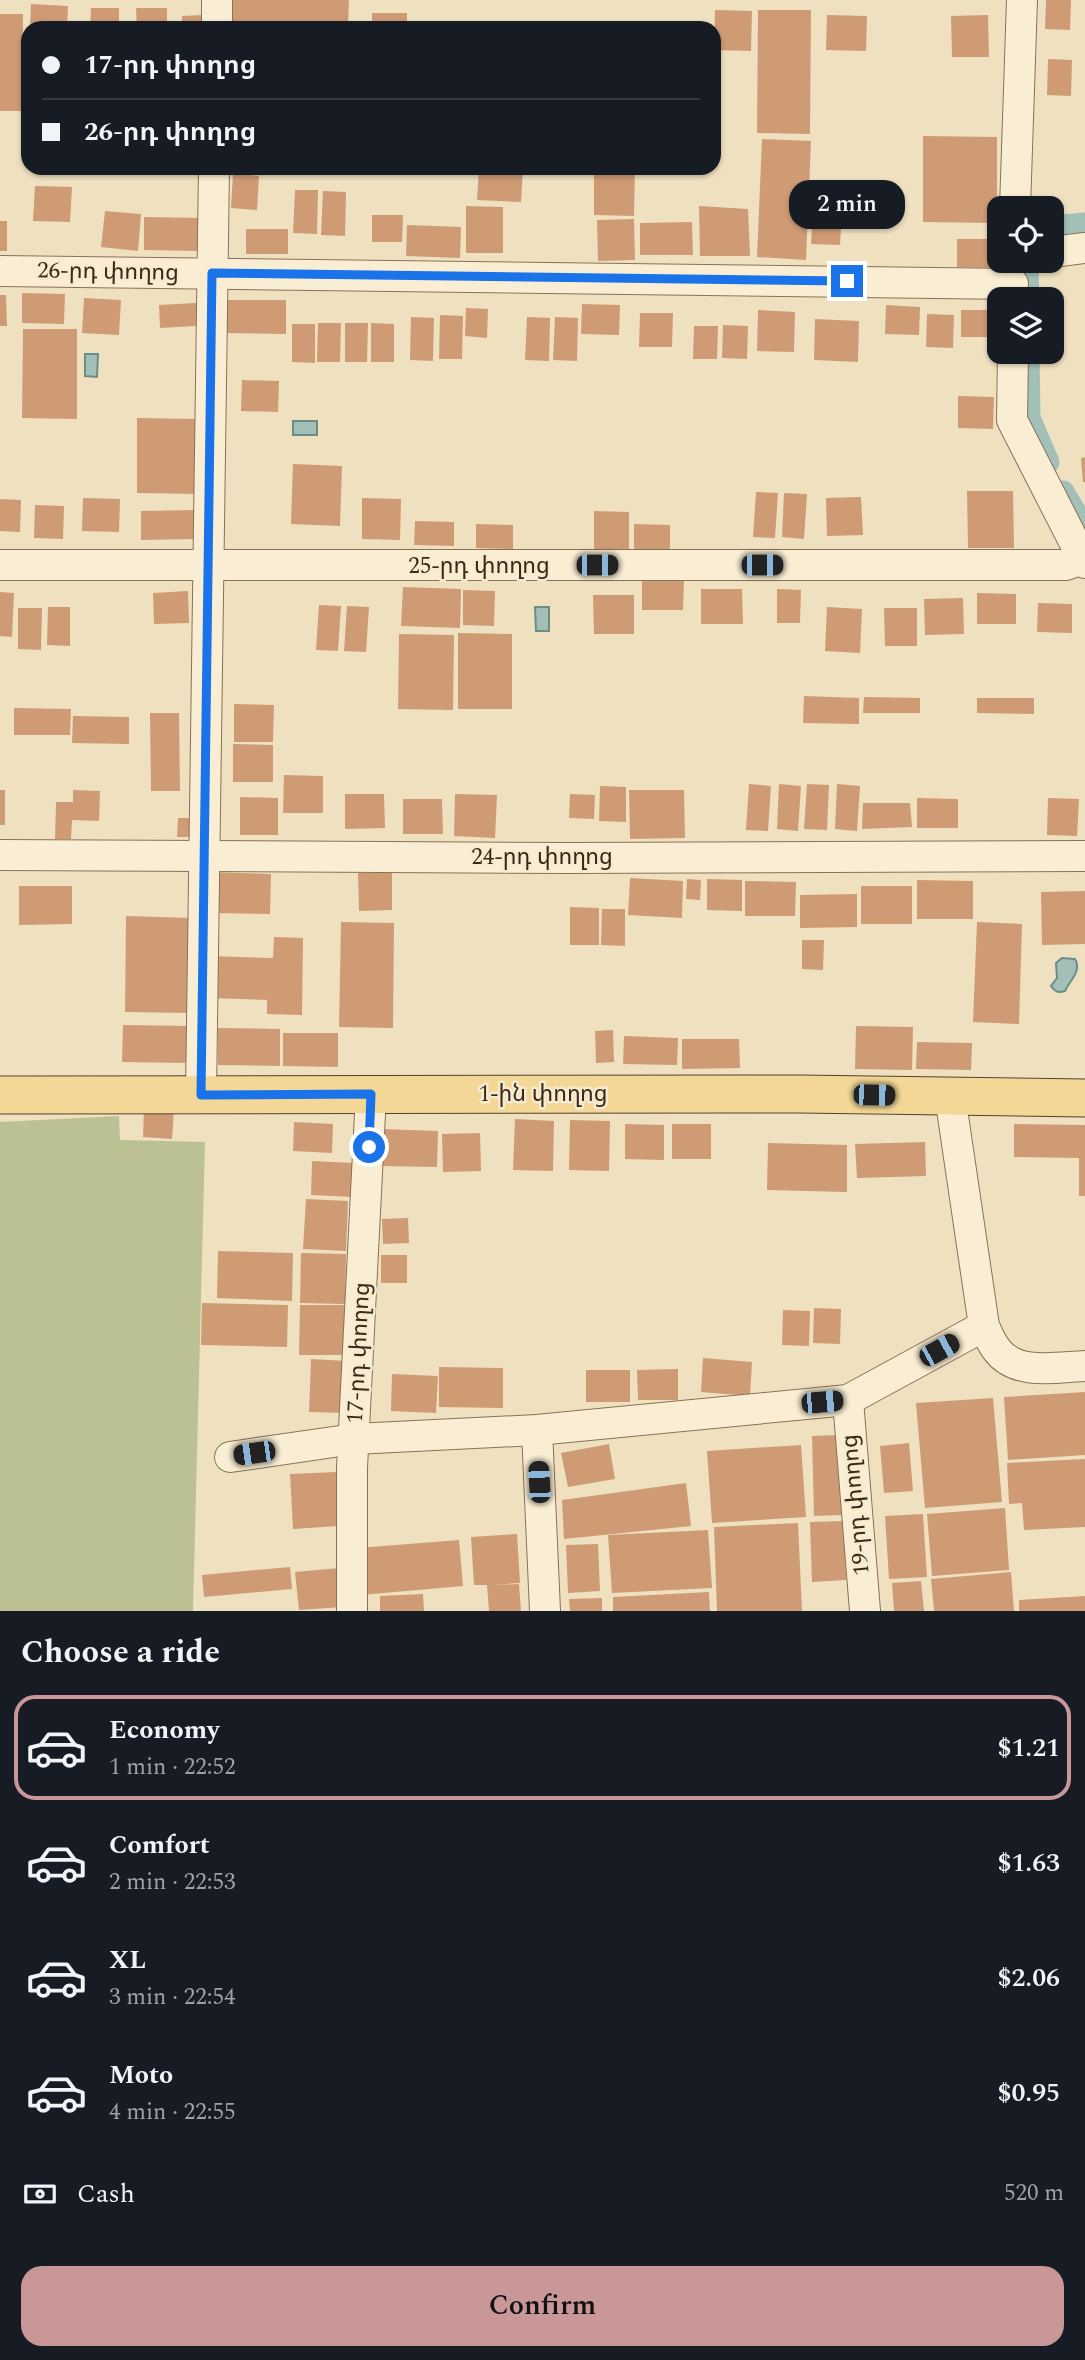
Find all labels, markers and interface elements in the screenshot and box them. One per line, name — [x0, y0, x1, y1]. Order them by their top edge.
text: 17-րդ փողոց — [84, 45, 256, 85]
text: 26-րդ փողոց — [84, 112, 256, 152]
callout: 2 min — [789, 180, 905, 229]
text: 2 min — [817, 187, 877, 222]
map controls — [987, 196, 1064, 364]
button: locate — [987, 196, 1064, 273]
street label: 26-րդ փողոց — [37, 253, 179, 291]
route end — [831, 265, 863, 297]
button: layers — [987, 287, 1064, 364]
street label: 25-րդ փողոց — [408, 549, 550, 584]
car — [577, 555, 619, 576]
car — [742, 555, 784, 576]
street label: 24-րդ փողոց — [471, 840, 613, 875]
street label: 1-ին փողոց — [478, 1077, 608, 1112]
car — [853, 1084, 896, 1106]
route start — [353, 1131, 385, 1163]
street label: 17-րդ փողոց — [338, 1281, 380, 1425]
car — [916, 1331, 963, 1369]
car — [801, 1390, 844, 1414]
street label: 19-րդ փողոց — [832, 1433, 880, 1577]
car — [232, 1440, 277, 1466]
car — [528, 1460, 551, 1504]
text: Choose a ride — [21, 1628, 220, 1677]
text: Economy — [109, 1710, 219, 1750]
icon: car — [25, 1716, 88, 1779]
text: $1.21 — [997, 1728, 1060, 1768]
text: 1 min · 22:52 — [109, 1750, 236, 1785]
text: Comfort — [109, 1825, 210, 1865]
icon: car — [25, 1831, 88, 1894]
text: $1.63 — [997, 1843, 1060, 1883]
text: 2 min · 22:53 — [109, 1865, 236, 1900]
text: XL — [109, 1940, 146, 1980]
icon: car — [25, 1946, 88, 2009]
text: $2.06 — [997, 1958, 1060, 1998]
text: 3 min · 22:54 — [109, 1980, 236, 2015]
text: Moto — [109, 2055, 173, 2095]
icon: car — [25, 2061, 88, 2124]
text: $0.95 — [997, 2073, 1060, 2113]
text: 4 min · 22:55 — [109, 2095, 236, 2130]
text: Cash — [77, 2174, 135, 2214]
icon: cash — [21, 2175, 59, 2213]
text: 520 m — [1004, 2176, 1064, 2211]
button: Confirm — [21, 2266, 1064, 2346]

